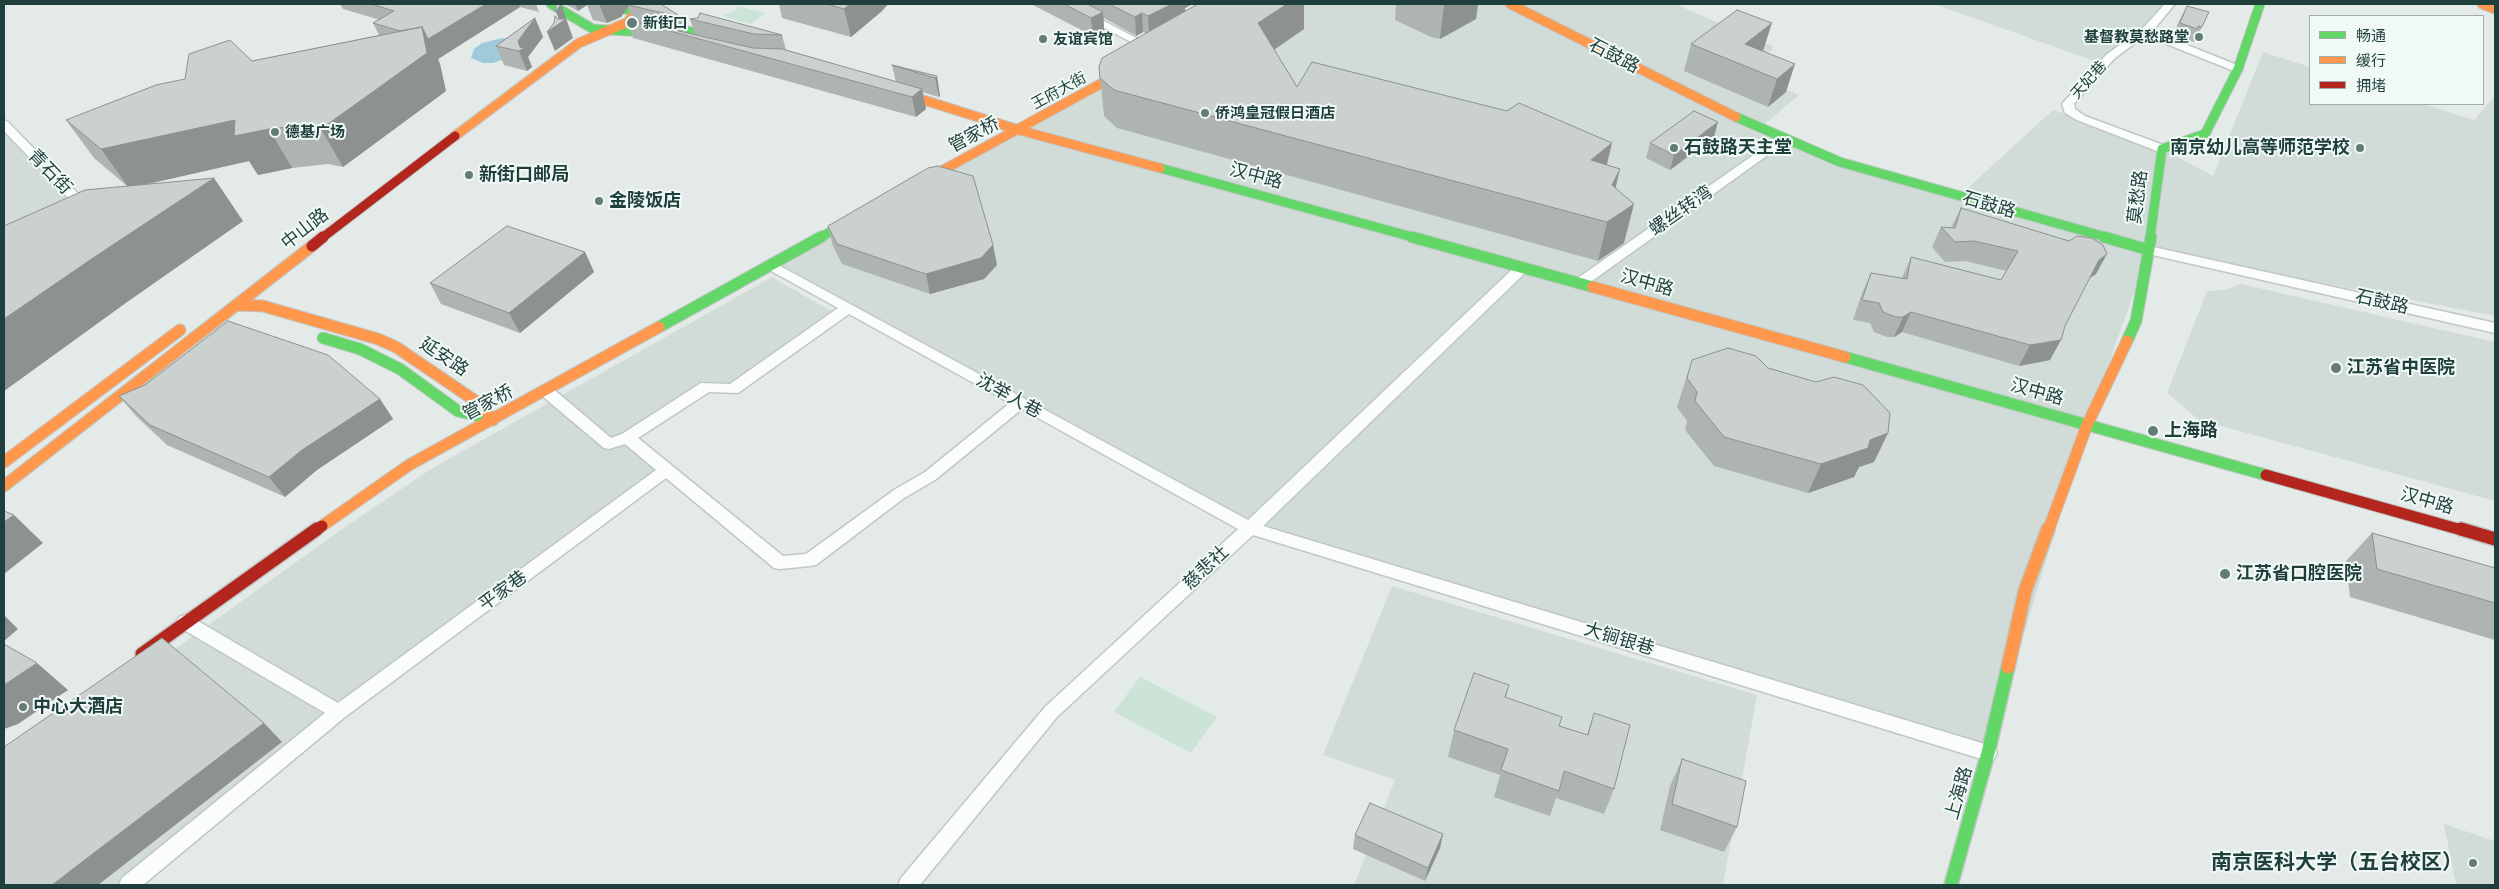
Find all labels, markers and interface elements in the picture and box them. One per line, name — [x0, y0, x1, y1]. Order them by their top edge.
place label: 新街口 — [643, 14, 688, 32]
legend — [2309, 15, 2484, 105]
marker: 新街口 — [625, 16, 639, 30]
text: 畅通 — [2356, 26, 2386, 45]
place label: 基督教莫愁路堂 — [2084, 28, 2189, 46]
place label: 友谊宾馆 — [1053, 30, 1113, 48]
marker: 基督教莫愁路堂 — [2193, 31, 2205, 43]
marker: 友谊宾馆 — [1037, 33, 1049, 45]
street label: 石鼓路 — [1585, 34, 1643, 78]
text: 缓行 — [2356, 51, 2386, 70]
street label: 天妃巷 — [2067, 57, 2111, 103]
street label: 王府大街 — [1028, 69, 1090, 113]
text: 拥堵 — [2356, 76, 2386, 95]
place label: 侨鸿皇冠假日酒店 — [1215, 104, 1335, 122]
marker: 侨鸿皇冠假日酒店 — [1199, 107, 1211, 119]
street label: 管家桥 — [945, 113, 1003, 157]
place label: 德基广场 — [285, 123, 345, 141]
marker: 德基广场 — [269, 126, 281, 138]
place label: 石鼓路天主堂 — [1684, 137, 1792, 159]
place label: 南京幼儿高等师范学校 — [2170, 137, 2350, 159]
marker: 石鼓路天主堂 — [1668, 142, 1680, 154]
marker: 南京幼儿高等师范学校 — [2354, 142, 2366, 154]
street label: 青石街 — [23, 145, 77, 199]
street label: 汉中路 — [1227, 159, 1285, 193]
place label: 新街口邮局 — [479, 164, 569, 186]
marker: 新街口邮局 — [463, 169, 475, 181]
street label: 莫愁路 — [2124, 169, 2152, 225]
street label: 螺丝转湾 — [1645, 182, 1717, 240]
street label: 石鼓路 — [1960, 187, 2018, 223]
place label: 金陵饭店 — [609, 190, 681, 212]
marker: 金陵饭店 — [593, 195, 605, 207]
street label: 中山路 — [277, 204, 333, 254]
street label: 汉中路 — [1618, 265, 1676, 301]
street label: 石鼓路 — [2353, 285, 2411, 319]
street label: 延安路 — [416, 333, 472, 381]
place label: 江苏省中医院 — [2347, 357, 2455, 379]
marker: 江苏省中医院 — [2329, 361, 2343, 375]
street label: 沈举人巷 — [972, 369, 1046, 423]
street label: 汉中路 — [2008, 374, 2066, 410]
street label: 管家桥 — [459, 381, 517, 425]
place label: 上海路 — [2164, 420, 2218, 442]
marker: 上海路 — [2146, 424, 2160, 438]
street label: 汉中路 — [2398, 483, 2456, 519]
street label: 慈悲社 — [1179, 542, 1233, 594]
place label: 江苏省口腔医院 — [2236, 563, 2362, 585]
street label: 平家巷 — [475, 566, 531, 616]
marker: 江苏省口腔医院 — [2218, 567, 2232, 581]
street label: 大锏银巷 — [1581, 618, 1657, 660]
place label: 中心大酒店 — [33, 696, 123, 718]
marker: 中心大酒店 — [17, 701, 29, 713]
street label: 上海路 — [1941, 764, 1977, 822]
place label: 南京医科大学（五台校区） — [2211, 850, 2463, 876]
marker: 南京医科大学（五台校区） — [2467, 857, 2479, 869]

